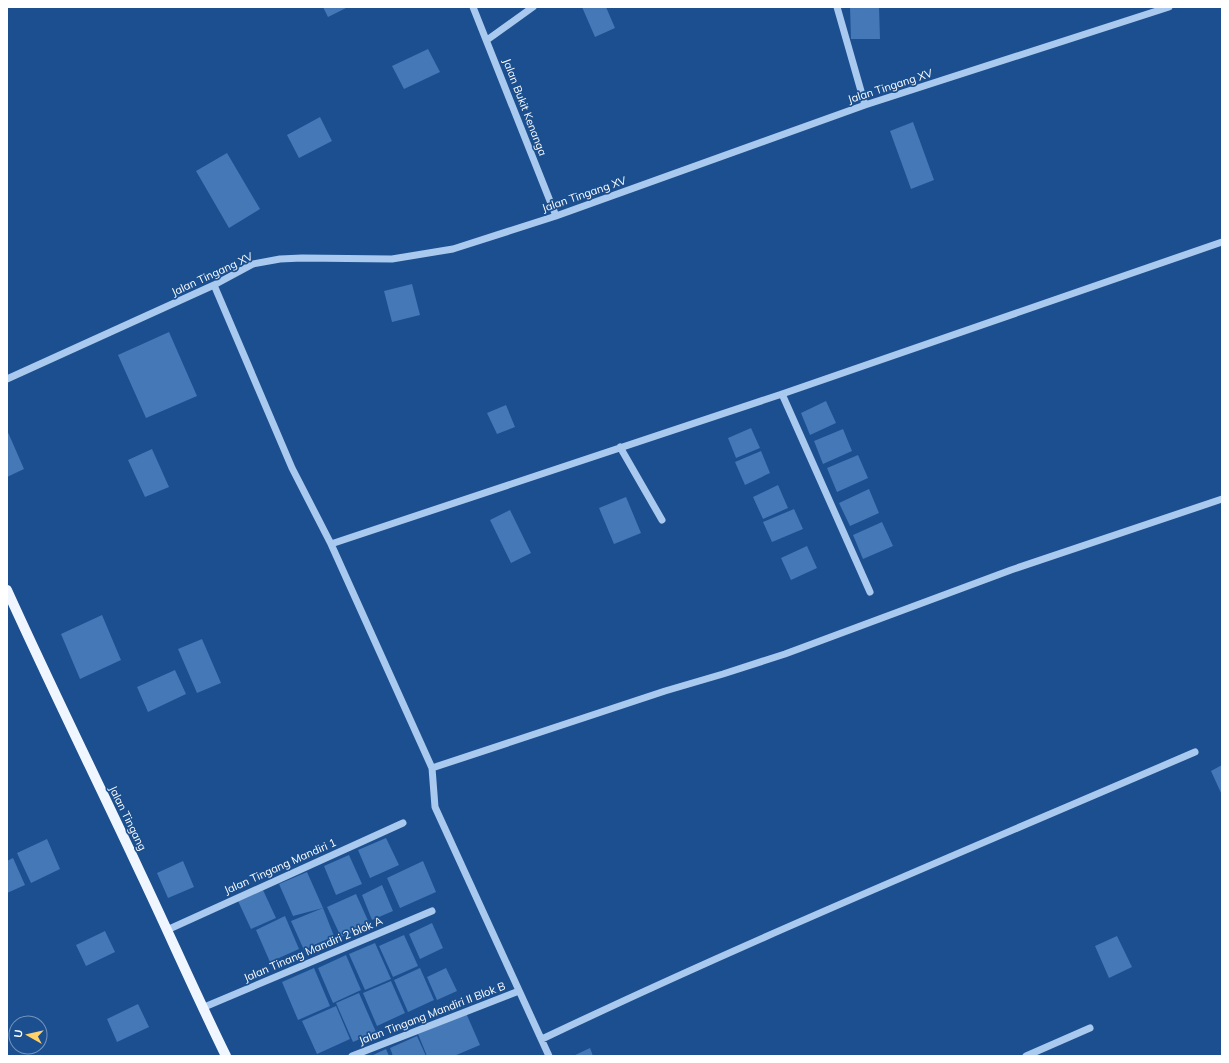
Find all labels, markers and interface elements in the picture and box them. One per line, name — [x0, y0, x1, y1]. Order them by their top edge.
street label: Jalan Bukit Kenanga — [500, 56, 550, 158]
street label: Jalan Tingang XV — [846, 66, 934, 106]
street label: Jalan Tingang XV — [540, 173, 628, 215]
street label: Jalan Tingang XV — [169, 249, 255, 299]
street label: Jalan Tingang — [106, 783, 150, 853]
street label: Jalan Tingang Mandiri 1 — [222, 835, 338, 897]
street label: Jalan Tinang Mandiri 2 blok A — [241, 913, 385, 985]
street label: Jalan Tingang Mandiri II Blok B — [357, 979, 507, 1047]
north arrow — [8, 1015, 48, 1055]
text: U — [11, 1029, 26, 1039]

